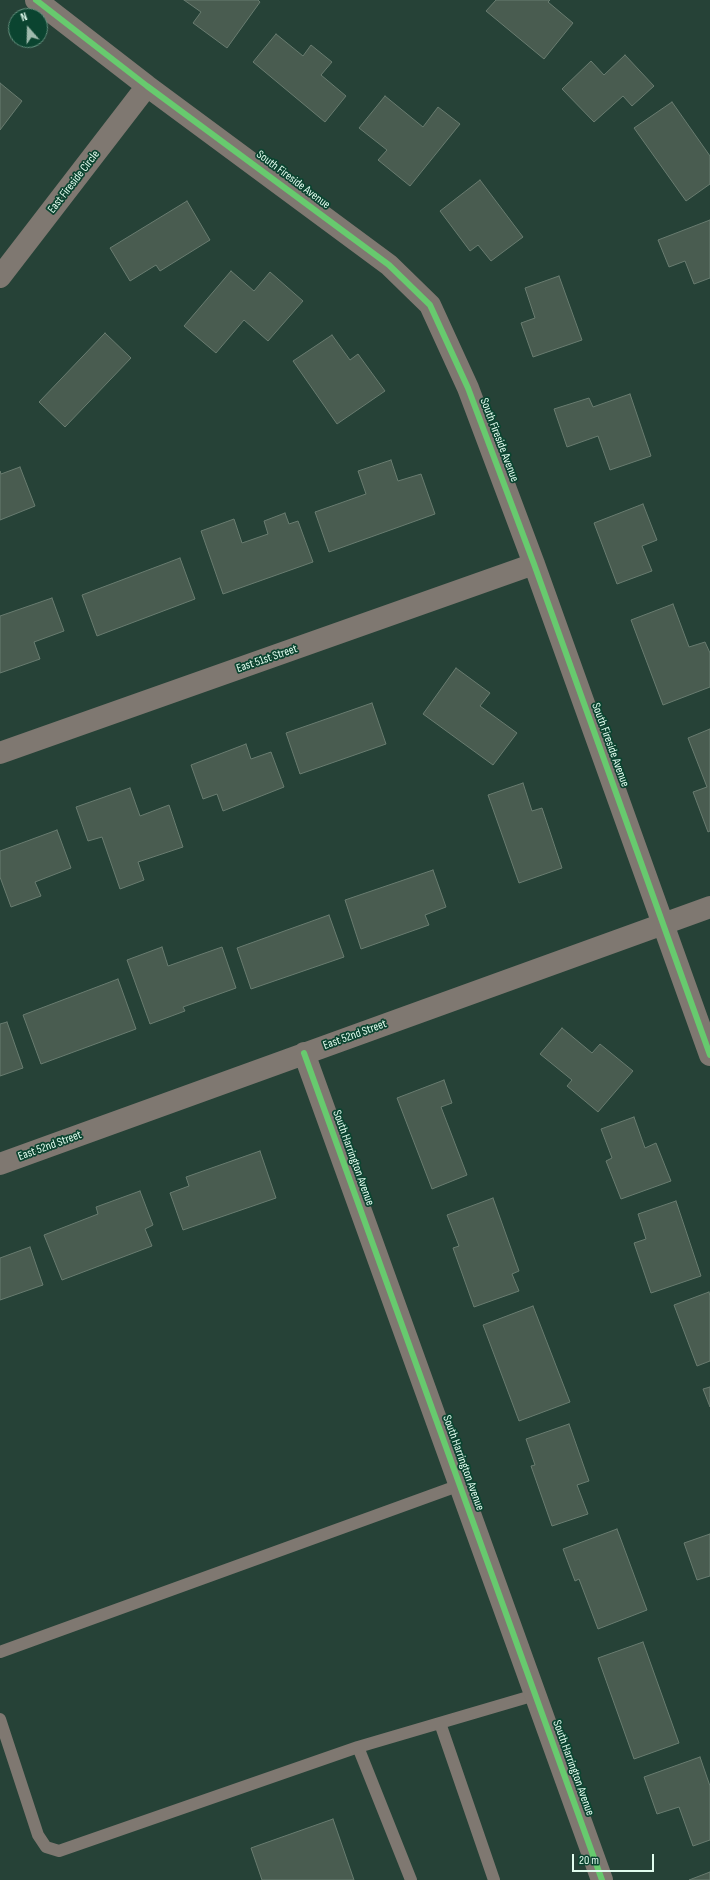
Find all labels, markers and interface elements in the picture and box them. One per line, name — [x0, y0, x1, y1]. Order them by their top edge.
north arrow — [8, 8, 48, 48]
text: N — [19, 10, 29, 24]
street label: East Fireside Circle — [45, 148, 103, 216]
street label: South Fireside Avenue — [253, 148, 333, 212]
street label: South Fireside Avenue — [476, 396, 522, 484]
street label: East 51st Street — [235, 642, 299, 676]
street label: South Fireside Avenue — [588, 701, 632, 789]
street label: East 52nd Street — [321, 1017, 389, 1053]
street label: South Harrington Avenue — [329, 1108, 377, 1208]
street label: East 52nd Street — [16, 1128, 84, 1164]
street label: South Harrington Avenue — [439, 1413, 487, 1513]
street label: South Harrington Avenue — [549, 1718, 597, 1818]
scale bar — [574, 1846, 656, 1872]
text: 20 m — [579, 1853, 599, 1868]

